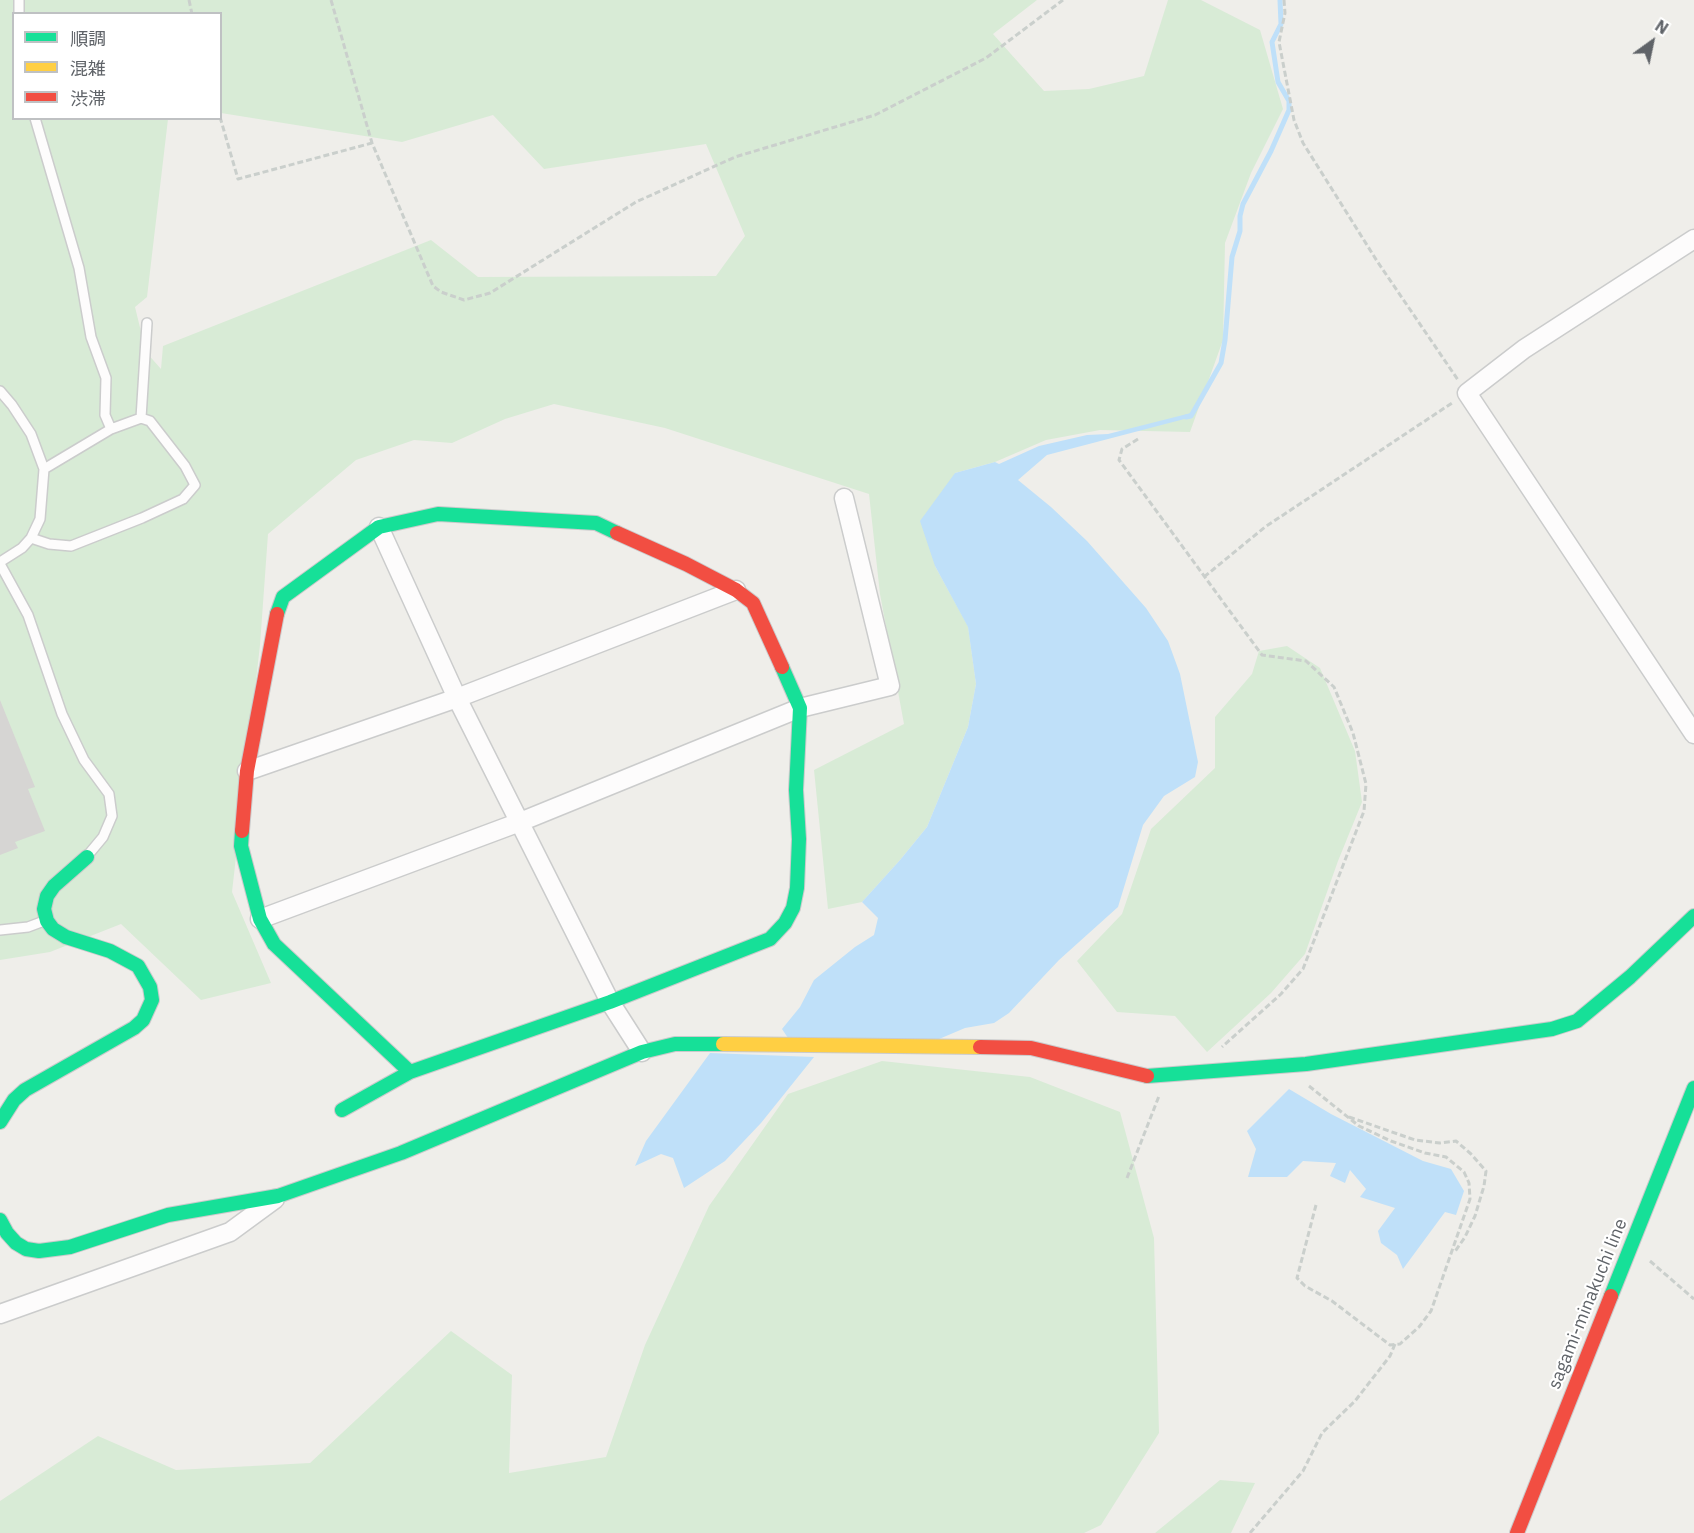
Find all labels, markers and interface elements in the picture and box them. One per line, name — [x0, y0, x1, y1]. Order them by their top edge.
legend — [12, 12, 222, 120]
north arrow — [1622, 12, 1682, 72]
text: N — [1651, 15, 1672, 38]
text: 順調 — [70, 27, 106, 50]
text: 混雑 — [70, 57, 106, 80]
text: 渋滞 — [70, 87, 106, 110]
street label: sagami-minakuchi line — [1544, 1216, 1632, 1392]

